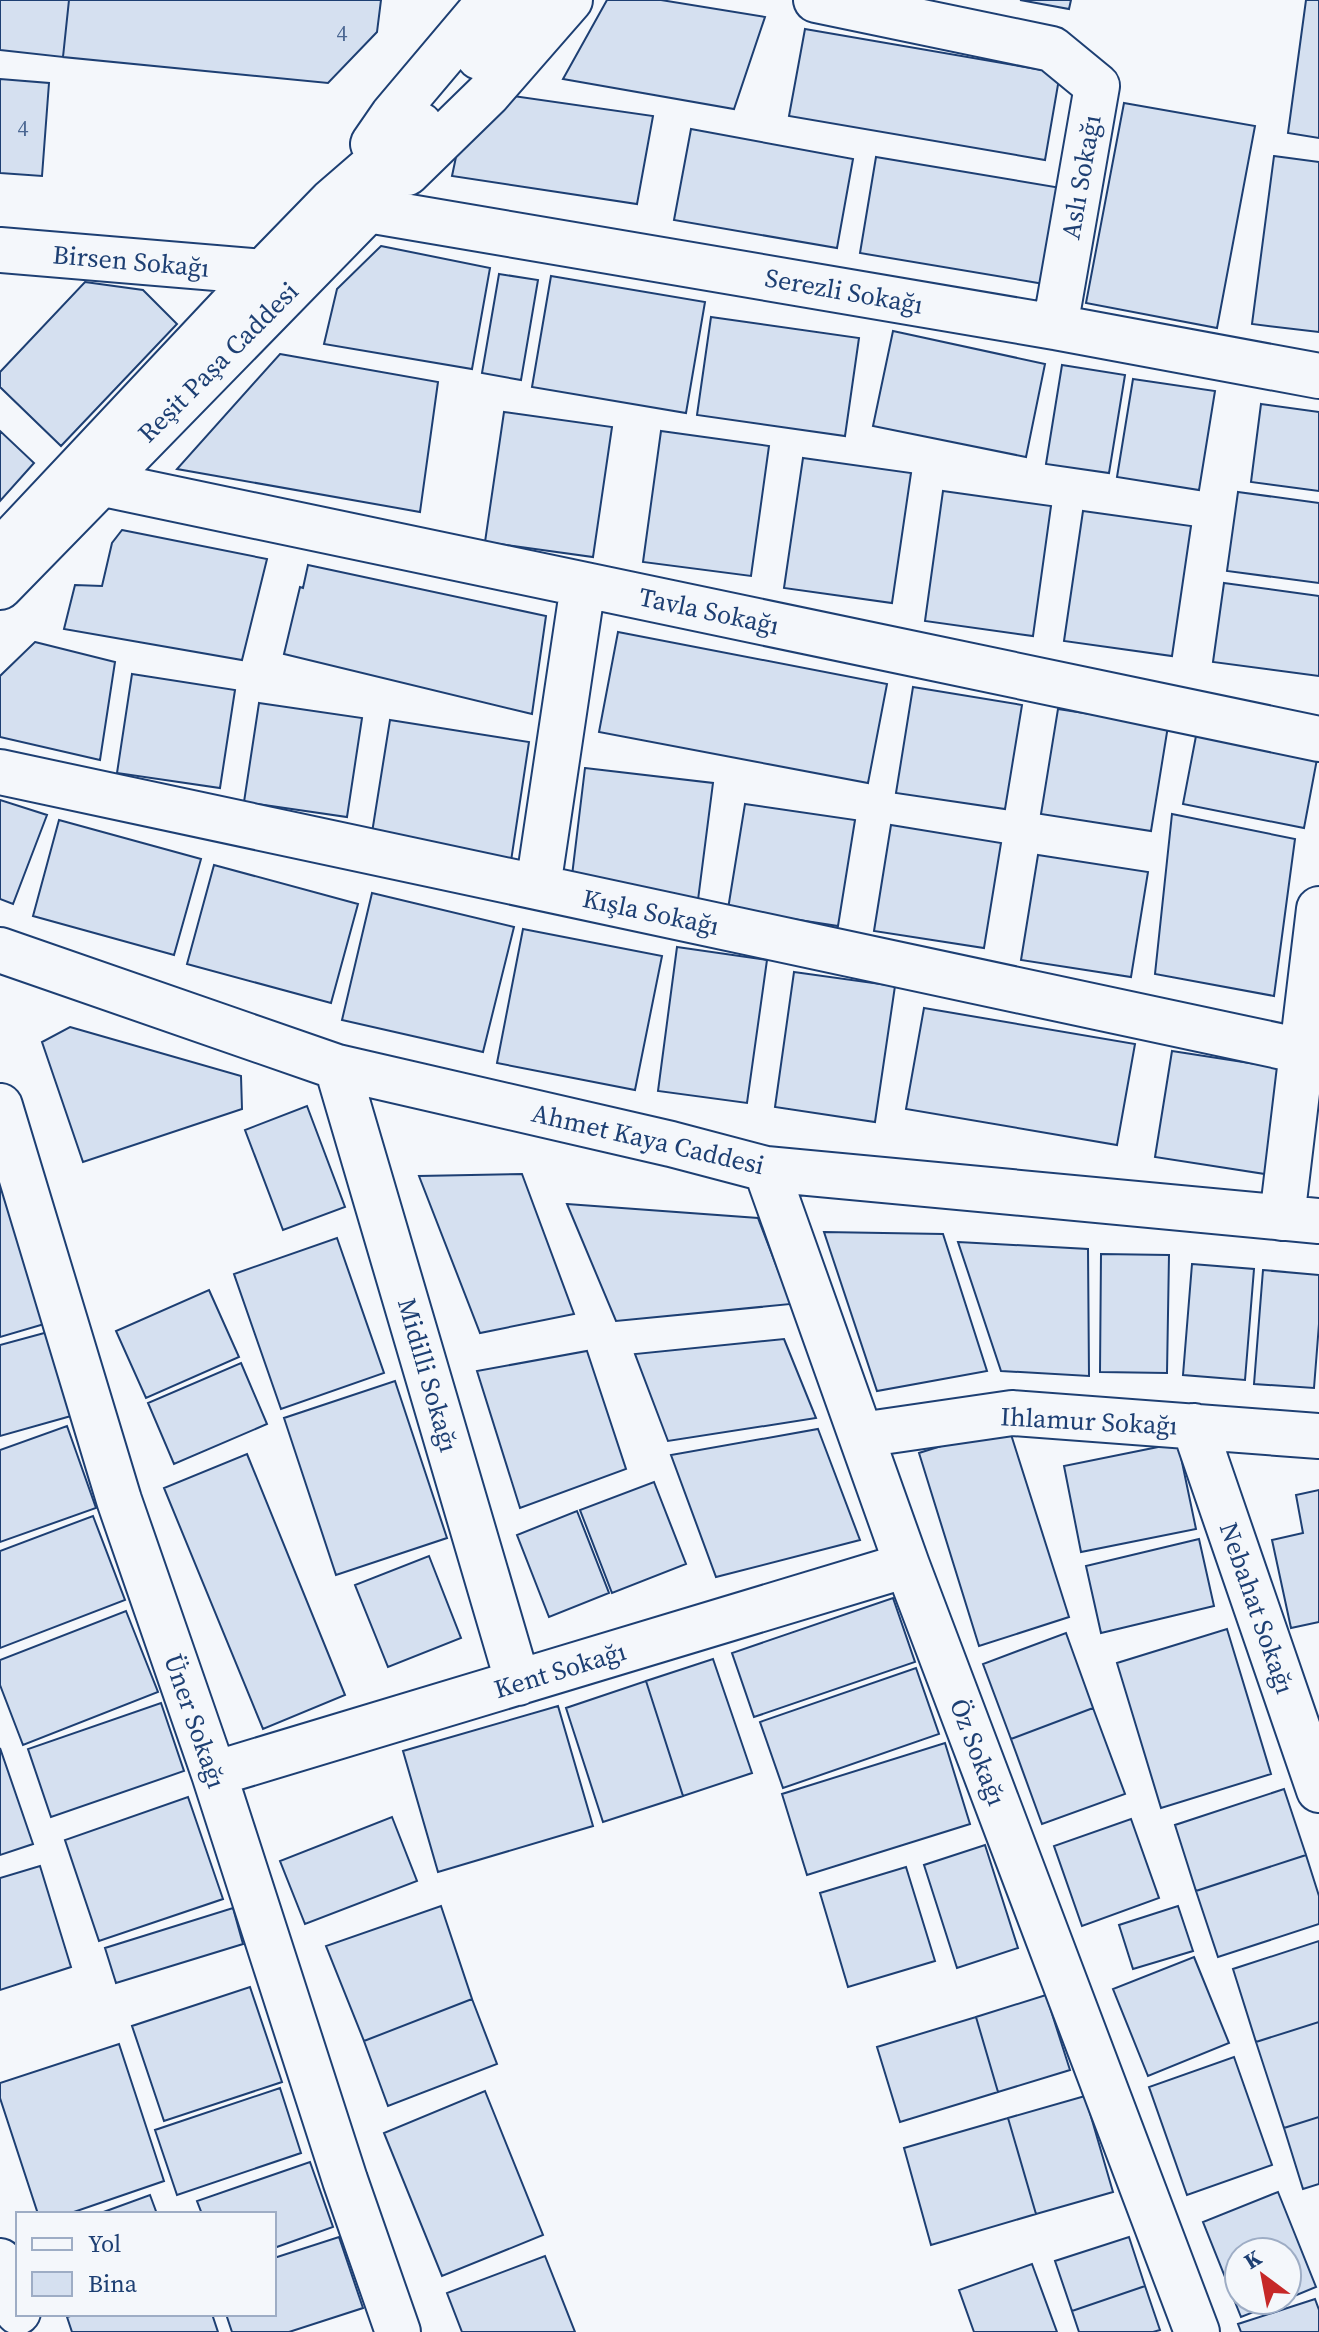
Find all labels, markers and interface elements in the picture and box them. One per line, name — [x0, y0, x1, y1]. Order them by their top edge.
house number: 4 — [336, 18, 348, 48]
street label: Aslı Sokağı — [1052, 112, 1110, 242]
house number: 4 — [17, 113, 29, 143]
street label: Birsen Sokağı — [51, 236, 211, 286]
street label: Serezli Sokağı — [762, 259, 926, 323]
street label: Reşit Paşa Caddesi — [130, 274, 306, 450]
street label: Tavla Sokağı — [636, 579, 782, 643]
street label: Kışla Sokağı — [579, 880, 723, 944]
street label: Ahmet Kaya Caddesi — [528, 1095, 768, 1183]
street label: Midilli Sokağı — [389, 1294, 467, 1456]
street label: Ihlamur Sokağı — [1000, 1398, 1178, 1444]
street label: Nebahat Sokağı — [1211, 1517, 1303, 1699]
street label: Kent Sokağı — [490, 1633, 630, 1707]
street label: Üner Sokağı — [155, 1649, 235, 1793]
street label: Öz Sokağı — [941, 1693, 1015, 1811]
legend — [16, 2212, 276, 2316]
text: Yol — [88, 2227, 121, 2260]
north arrow — [1223, 2236, 1303, 2316]
text: K — [1238, 2242, 1267, 2276]
text: Bina — [88, 2267, 138, 2300]

